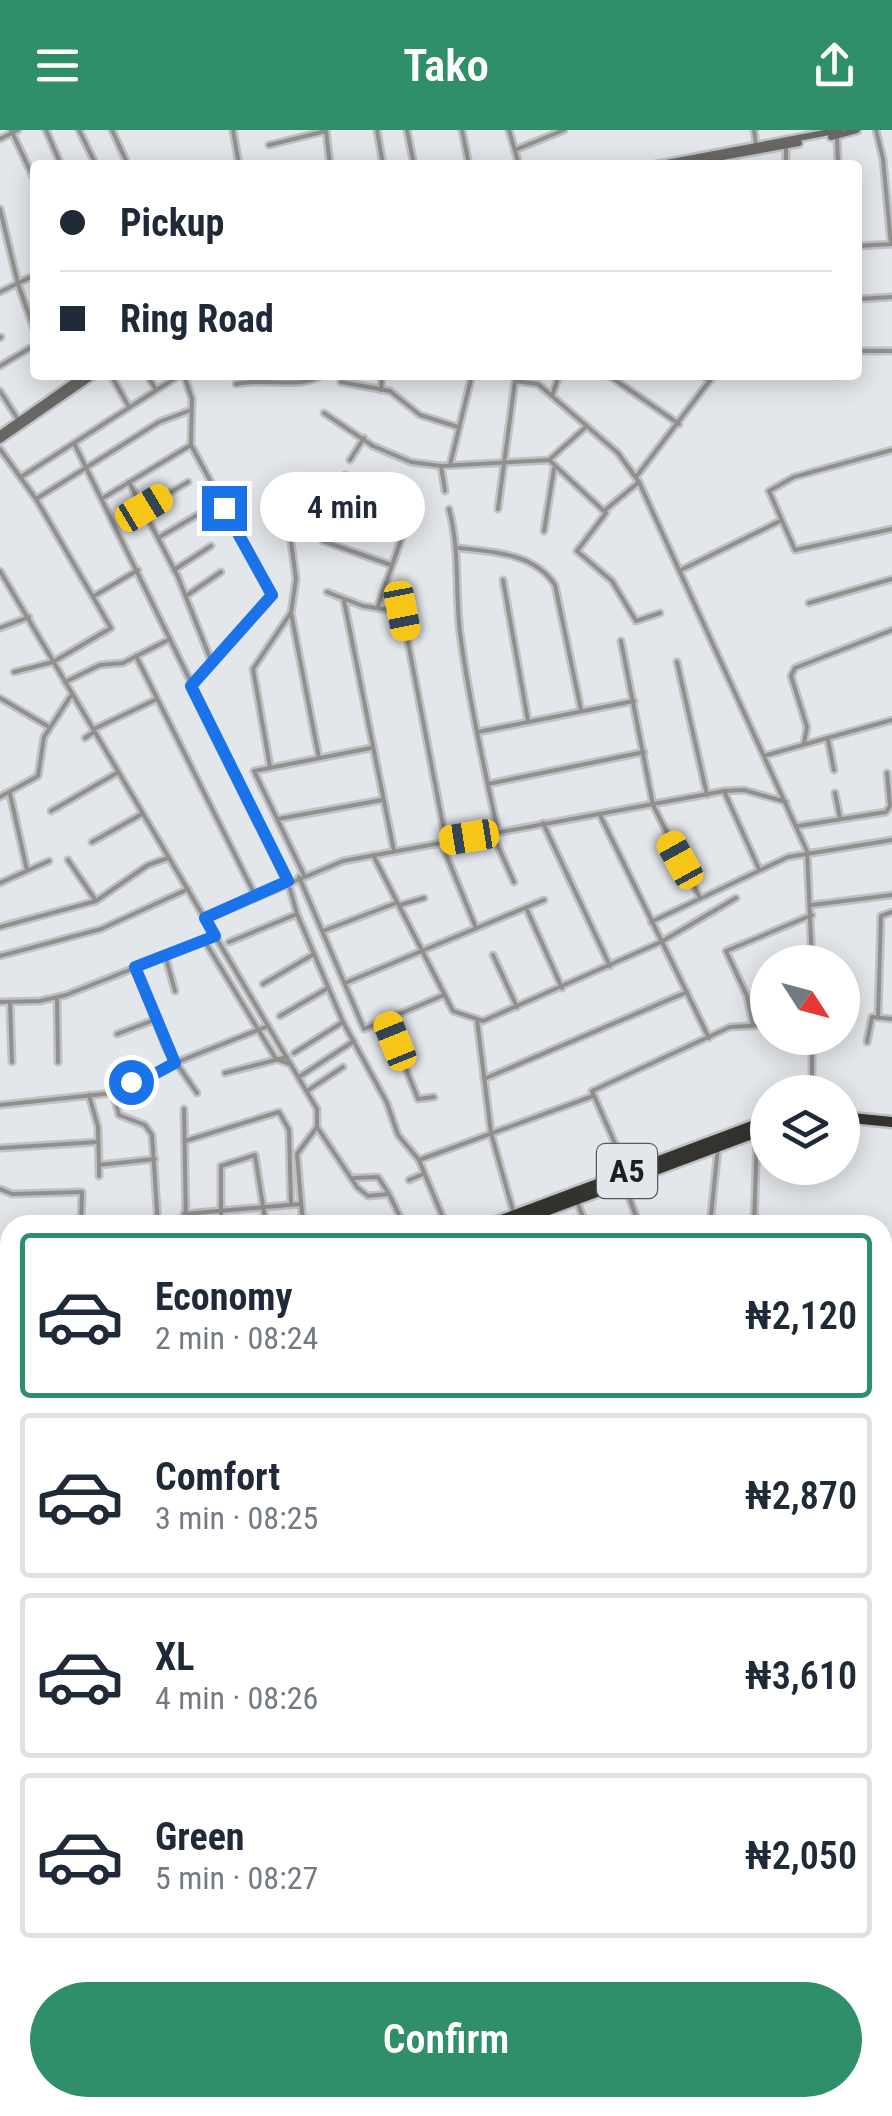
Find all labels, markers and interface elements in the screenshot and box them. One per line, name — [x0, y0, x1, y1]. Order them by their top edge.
icon: menu — [30, 38, 85, 93]
icon: share — [807, 38, 862, 93]
text: Tako — [403, 39, 489, 92]
text: Pickup — [120, 201, 224, 245]
text: Ring Road — [120, 297, 274, 341]
callout: 4 min — [259, 473, 424, 543]
car — [111, 480, 177, 536]
route end — [202, 486, 247, 531]
text: 4 min — [307, 488, 378, 526]
car — [382, 579, 422, 643]
car — [437, 817, 501, 857]
car — [652, 826, 708, 894]
north arrow — [750, 945, 860, 1055]
map controls — [750, 945, 860, 1185]
car — [370, 1008, 420, 1074]
route start — [109, 1060, 154, 1105]
button: layers — [750, 1075, 860, 1185]
road number: A5 — [597, 1144, 657, 1198]
icon: car — [35, 1271, 125, 1361]
text: Economy — [155, 1275, 292, 1319]
text: ₦2,120 — [745, 1294, 857, 1338]
text: 2 min · 08:24 — [155, 1319, 318, 1357]
icon: car — [35, 1451, 125, 1541]
text: Comfort — [155, 1455, 280, 1499]
text: ₦2,870 — [745, 1474, 857, 1518]
text: 3 min · 08:25 — [155, 1499, 318, 1537]
icon: car — [35, 1631, 125, 1721]
text: XL — [155, 1635, 194, 1679]
text: ₦3,610 — [745, 1654, 857, 1698]
text: 4 min · 08:26 — [155, 1679, 318, 1717]
icon: car — [35, 1811, 125, 1901]
text: Green — [155, 1815, 245, 1859]
text: ₦2,050 — [745, 1834, 857, 1878]
text: 5 min · 08:27 — [155, 1859, 318, 1897]
button: Confirm — [30, 1982, 862, 2097]

